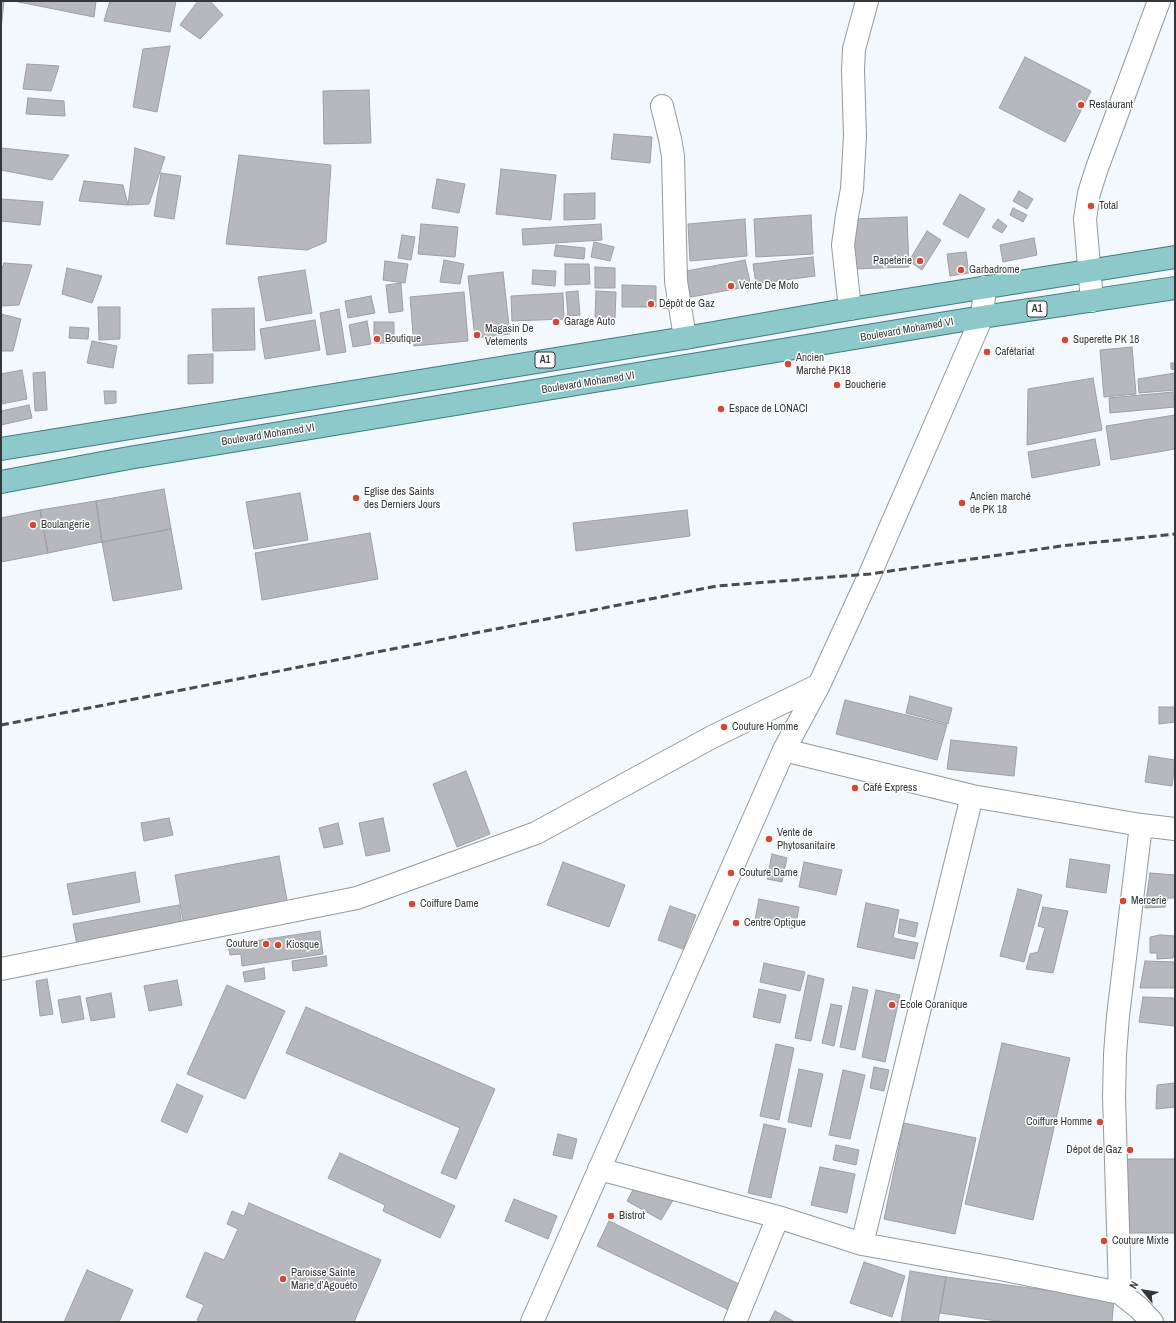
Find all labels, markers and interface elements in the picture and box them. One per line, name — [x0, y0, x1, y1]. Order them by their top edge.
place label: Restaurant — [1089, 98, 1133, 112]
marker: Restaurant — [1076, 100, 1086, 110]
place label: Total — [1099, 199, 1118, 213]
marker: Total — [1086, 201, 1096, 211]
place label: Papeterie — [873, 254, 912, 268]
marker: Papeterie — [915, 256, 925, 266]
place label: Garbadrome — [969, 263, 1020, 277]
marker: Garbadrome — [956, 265, 966, 275]
place label: Vente De Moto — [739, 279, 799, 293]
marker: Vente De Moto — [726, 281, 736, 291]
place label: Dépôt de Gaz — [659, 297, 715, 311]
marker: Dépôt de Gaz — [646, 299, 656, 309]
road number: A1 — [1027, 301, 1047, 317]
place label: Garage Auto — [564, 315, 615, 329]
street label: Boulevard Mohamed VI — [859, 315, 955, 345]
marker: Garage Auto — [551, 317, 561, 327]
place label: Magasin De Vetements — [485, 322, 534, 348]
marker: Magasin De Vetements — [472, 330, 482, 340]
place label: Boutique — [385, 332, 421, 346]
place label: Superette PK 18 — [1073, 333, 1139, 347]
marker: Boutique — [372, 334, 382, 344]
marker: Superette PK 18 — [1060, 335, 1070, 345]
place label: Cafétariat — [995, 345, 1035, 359]
marker: Cafétariat — [982, 347, 992, 357]
place label: Ancien Marché PK18 — [796, 351, 851, 377]
road number: A1 — [535, 352, 555, 368]
marker: Ancien Marché PK18 — [783, 359, 793, 369]
street label: Boulevard Mohamed VI — [540, 369, 636, 397]
place label: Boucherie — [845, 378, 886, 392]
marker: Boucherie — [832, 380, 842, 390]
place label: Espace de LONACI — [729, 402, 808, 416]
marker: Espace de LONACI — [716, 404, 726, 414]
street label: Boulevard Mohamed VI — [220, 421, 316, 449]
place label: Eglise des Saints des Derniers Jours — [364, 485, 440, 511]
place label: Ancien marché de PK 18 — [970, 490, 1031, 516]
marker: Eglise des Saints des Derniers Jours — [351, 493, 361, 503]
marker: Ancien marché de PK 18 — [957, 498, 967, 508]
place label: Boulangerie — [41, 518, 90, 532]
marker: Boulangerie — [28, 520, 38, 530]
place label: Couture Homme — [732, 720, 798, 734]
marker: Couture Homme — [719, 722, 729, 732]
place label: Café Express — [863, 781, 917, 795]
marker: Café Express — [850, 783, 860, 793]
place label: Vente de Phytosanitaire — [777, 826, 835, 852]
marker: Vente de Phytosanitaire — [764, 834, 774, 844]
place label: Couture Dame — [739, 866, 798, 880]
marker: Couture Dame — [726, 868, 736, 878]
place label: Mercerie — [1131, 894, 1167, 908]
marker: Mercerie — [1118, 896, 1128, 906]
place label: Coiffure Dame — [420, 897, 478, 911]
marker: Coiffure Dame — [407, 899, 417, 909]
place label: Centre Optique — [744, 916, 806, 930]
marker: Centre Optique — [731, 918, 741, 928]
place label: Couture — [226, 937, 258, 951]
place label: Kiosque — [286, 938, 319, 952]
marker: Couture — [261, 939, 271, 949]
marker: Kiosque — [273, 940, 283, 950]
place label: Ecole Coranique — [900, 998, 967, 1012]
marker: Ecole Coranique — [887, 1000, 897, 1010]
place label: Coiffure Homme — [1026, 1115, 1092, 1129]
marker: Coiffure Homme — [1095, 1117, 1105, 1127]
place label: Dépot de Gaz — [1066, 1143, 1122, 1157]
marker: Dépot de Gaz — [1125, 1145, 1135, 1155]
place label: Bistrot — [619, 1209, 645, 1223]
marker: Bistrot — [606, 1211, 616, 1221]
place label: Couture Mixte — [1112, 1234, 1169, 1248]
marker: Couture Mixte — [1099, 1236, 1109, 1246]
place label: Paroisse Sainte Marie d’Agouéto — [291, 1266, 357, 1292]
north arrow — [1124, 1271, 1164, 1311]
marker: Paroisse Sainte Marie d’Agouéto — [278, 1274, 288, 1284]
text: N — [1126, 1279, 1141, 1291]

